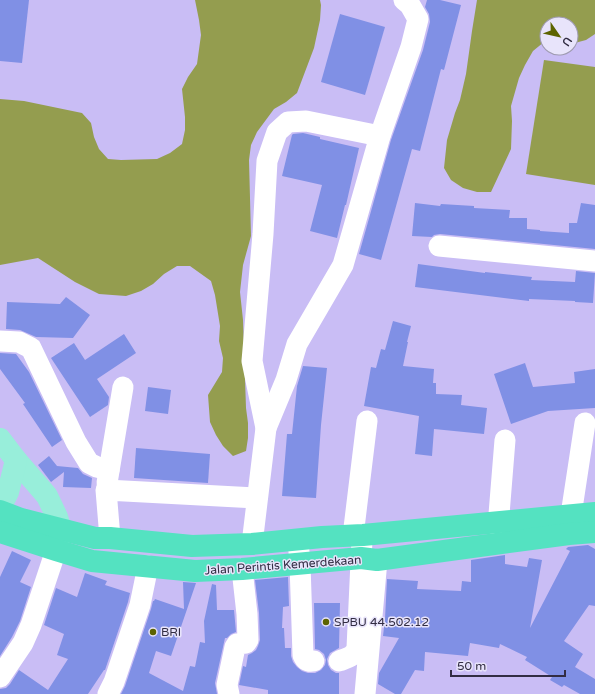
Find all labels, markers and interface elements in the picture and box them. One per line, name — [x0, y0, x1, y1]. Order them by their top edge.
north arrow — [539, 16, 579, 56]
text: U — [559, 34, 575, 48]
street label: Jalan Perintis Kemerdekaan — [204, 553, 362, 577]
place label: SPBU 44.502.12 — [334, 615, 429, 629]
marker: SPBU 44.502.12 — [321, 617, 331, 627]
place label: BRI — [161, 625, 181, 639]
marker: BRI — [148, 627, 158, 637]
scale bar — [451, 652, 565, 678]
text: 50 m — [457, 659, 486, 673]

